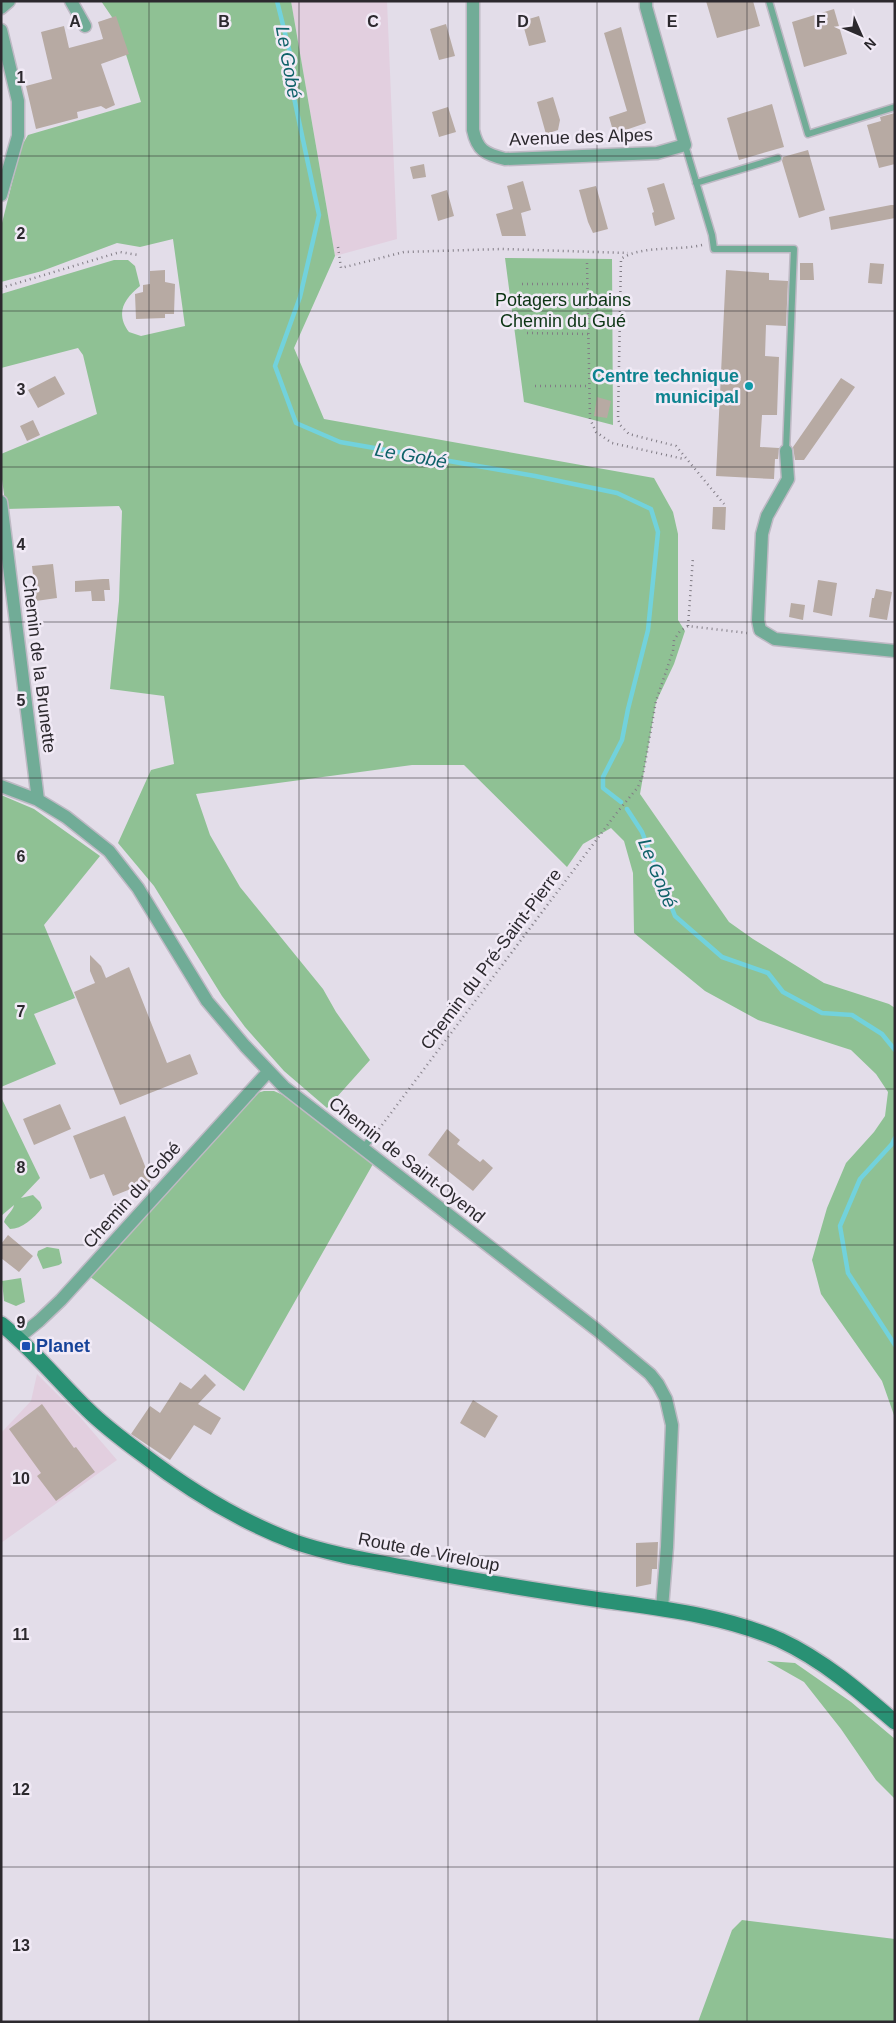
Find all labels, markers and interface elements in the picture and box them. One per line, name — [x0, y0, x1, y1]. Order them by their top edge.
north arrow — [836, 10, 886, 60]
text: A — [69, 13, 81, 30]
text: B — [218, 13, 230, 30]
text: C — [367, 13, 379, 30]
text: D — [517, 13, 529, 30]
text: E — [667, 13, 678, 30]
text: F — [816, 13, 826, 30]
water label: Le Gobé — [272, 24, 305, 100]
text: N — [861, 35, 879, 53]
text: 1 — [17, 69, 26, 86]
street label: Avenue des Alpes — [509, 124, 653, 150]
text: 2 — [17, 225, 26, 242]
park label: Potagers urbains Chemin du Gué — [495, 290, 631, 331]
place label: Centre technique municipal — [592, 366, 739, 407]
marker: Centre technique municipal — [743, 380, 755, 392]
text: 3 — [17, 381, 26, 398]
water label: Le Gobé — [373, 439, 449, 472]
text: 4 — [17, 536, 26, 553]
street label: Chemin de la Brunette — [18, 574, 60, 754]
text: 5 — [17, 692, 26, 709]
water label: Le Gobé — [634, 835, 681, 911]
text: 6 — [17, 848, 26, 865]
street label: Chemin du Pré-Saint-Pierre — [416, 865, 566, 1053]
text: 7 — [17, 1003, 26, 1020]
street label: Chemin de Saint-Oyend — [325, 1093, 489, 1227]
street label: Chemin du Gobé — [79, 1138, 185, 1252]
text: 8 — [17, 1159, 26, 1176]
text: 9 — [17, 1314, 26, 1331]
place label: Planet — [36, 1336, 90, 1356]
marker: Planet — [20, 1340, 32, 1352]
text: 10 — [12, 1470, 30, 1487]
street label: Route de Vireloup — [357, 1528, 501, 1576]
text: 11 — [13, 1626, 30, 1643]
text: 12 — [12, 1781, 30, 1798]
text: 13 — [12, 1937, 30, 1954]

